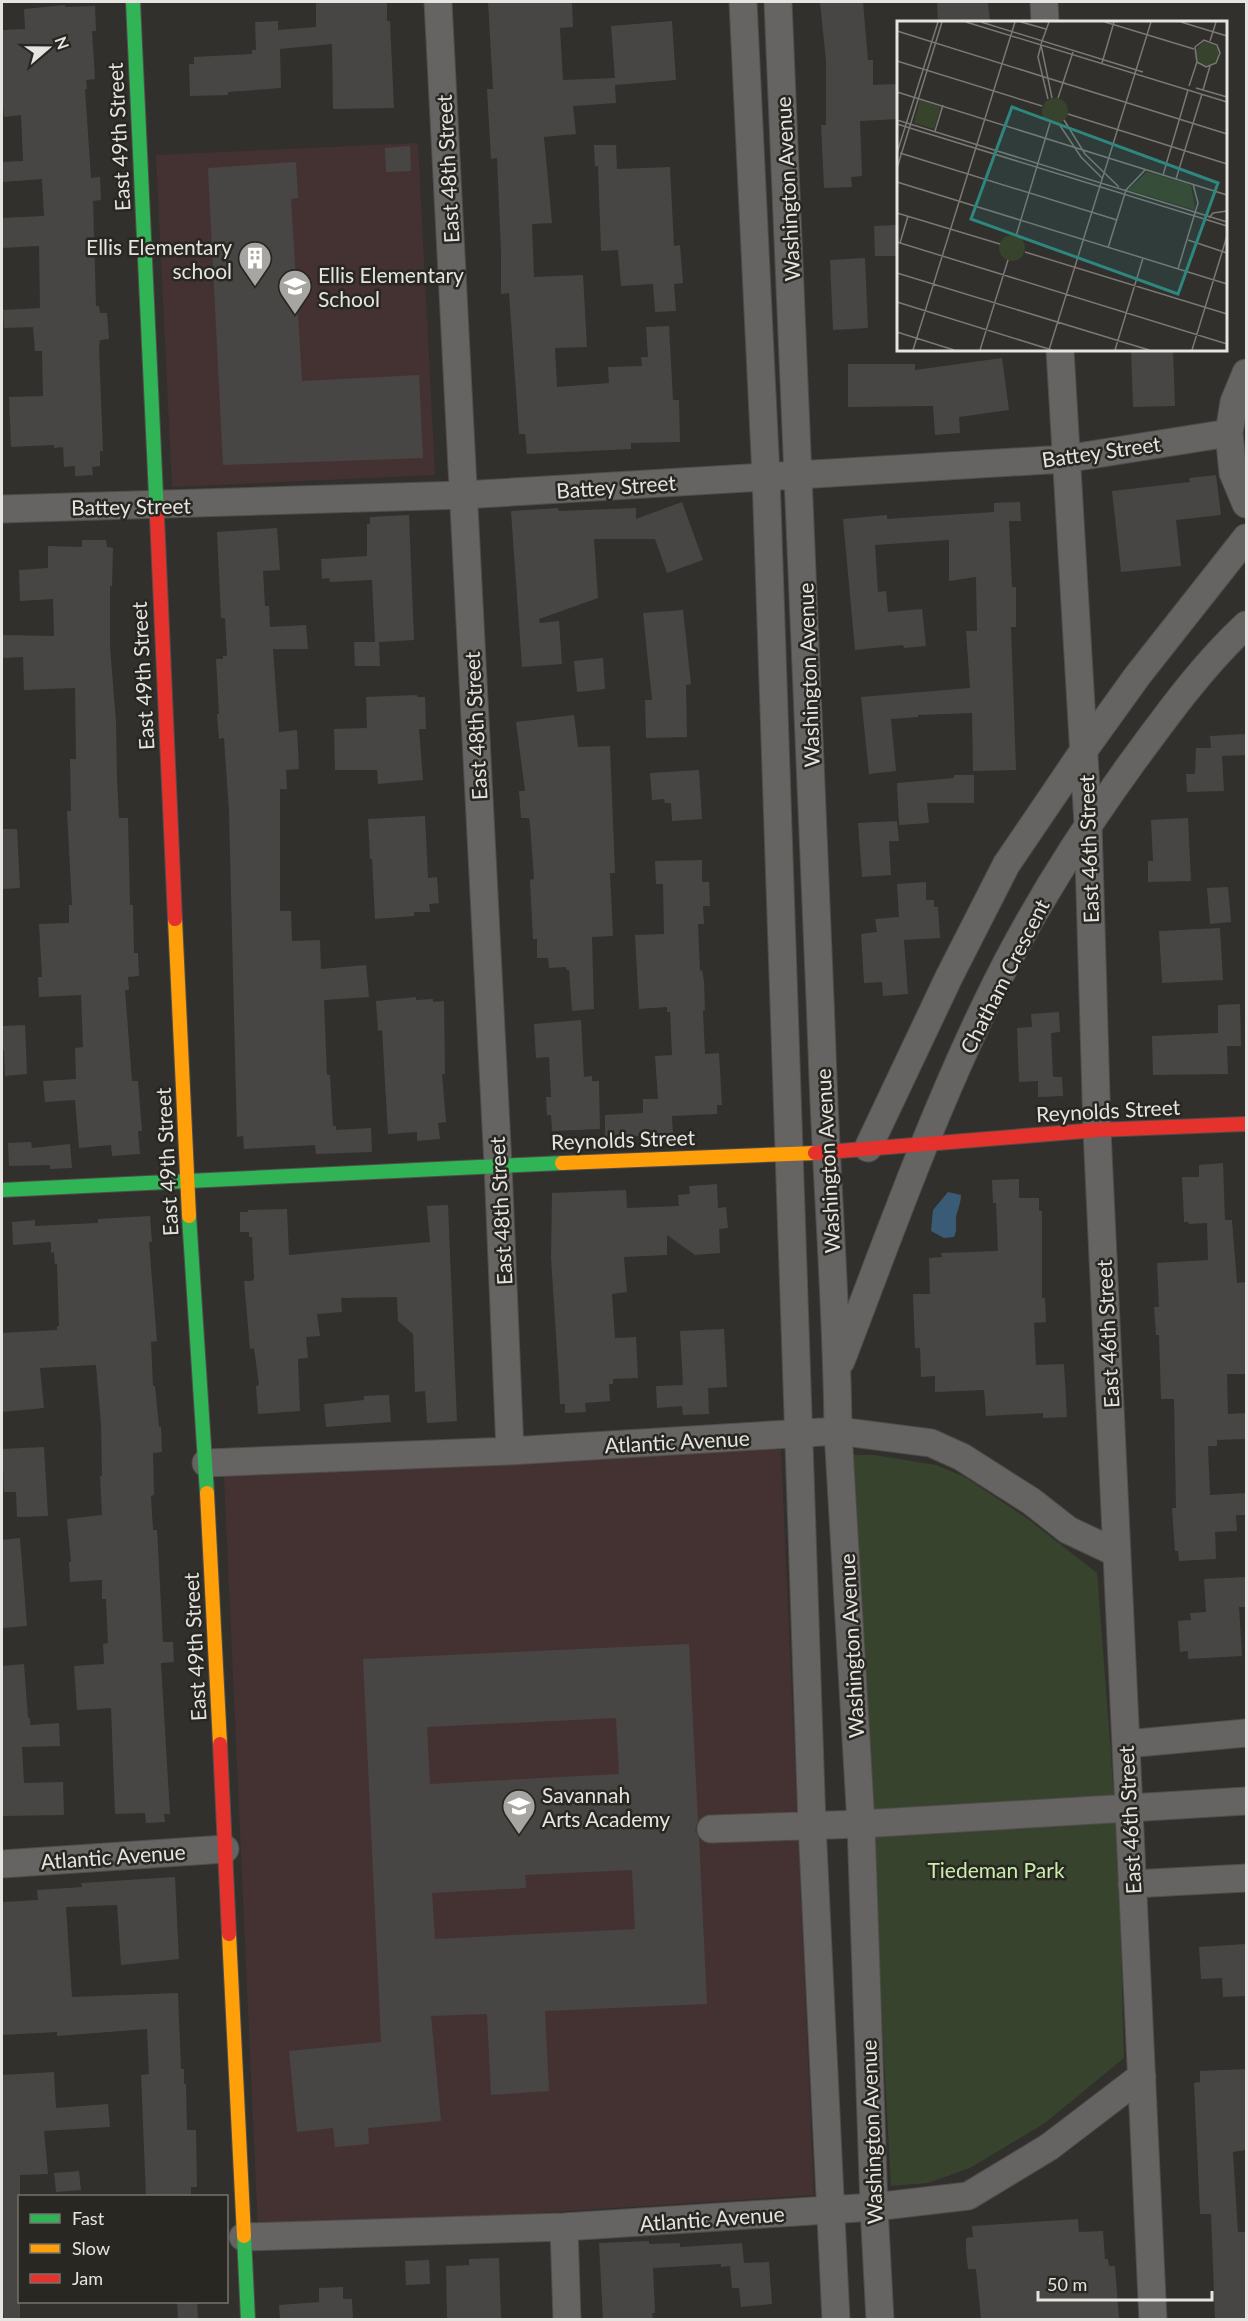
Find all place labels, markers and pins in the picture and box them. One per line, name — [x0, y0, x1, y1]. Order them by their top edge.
place label: Ellis Elementary school — [86, 234, 232, 283]
building icon: Ellis Elementary school — [237, 240, 273, 287]
place label: Ellis Elementary School — [318, 262, 464, 311]
school or university icon: Ellis Elementary School — [277, 268, 313, 315]
place label: Savannah Arts Academy — [542, 1782, 670, 1831]
school or university icon: Savannah Arts Academy — [501, 1788, 537, 1835]

